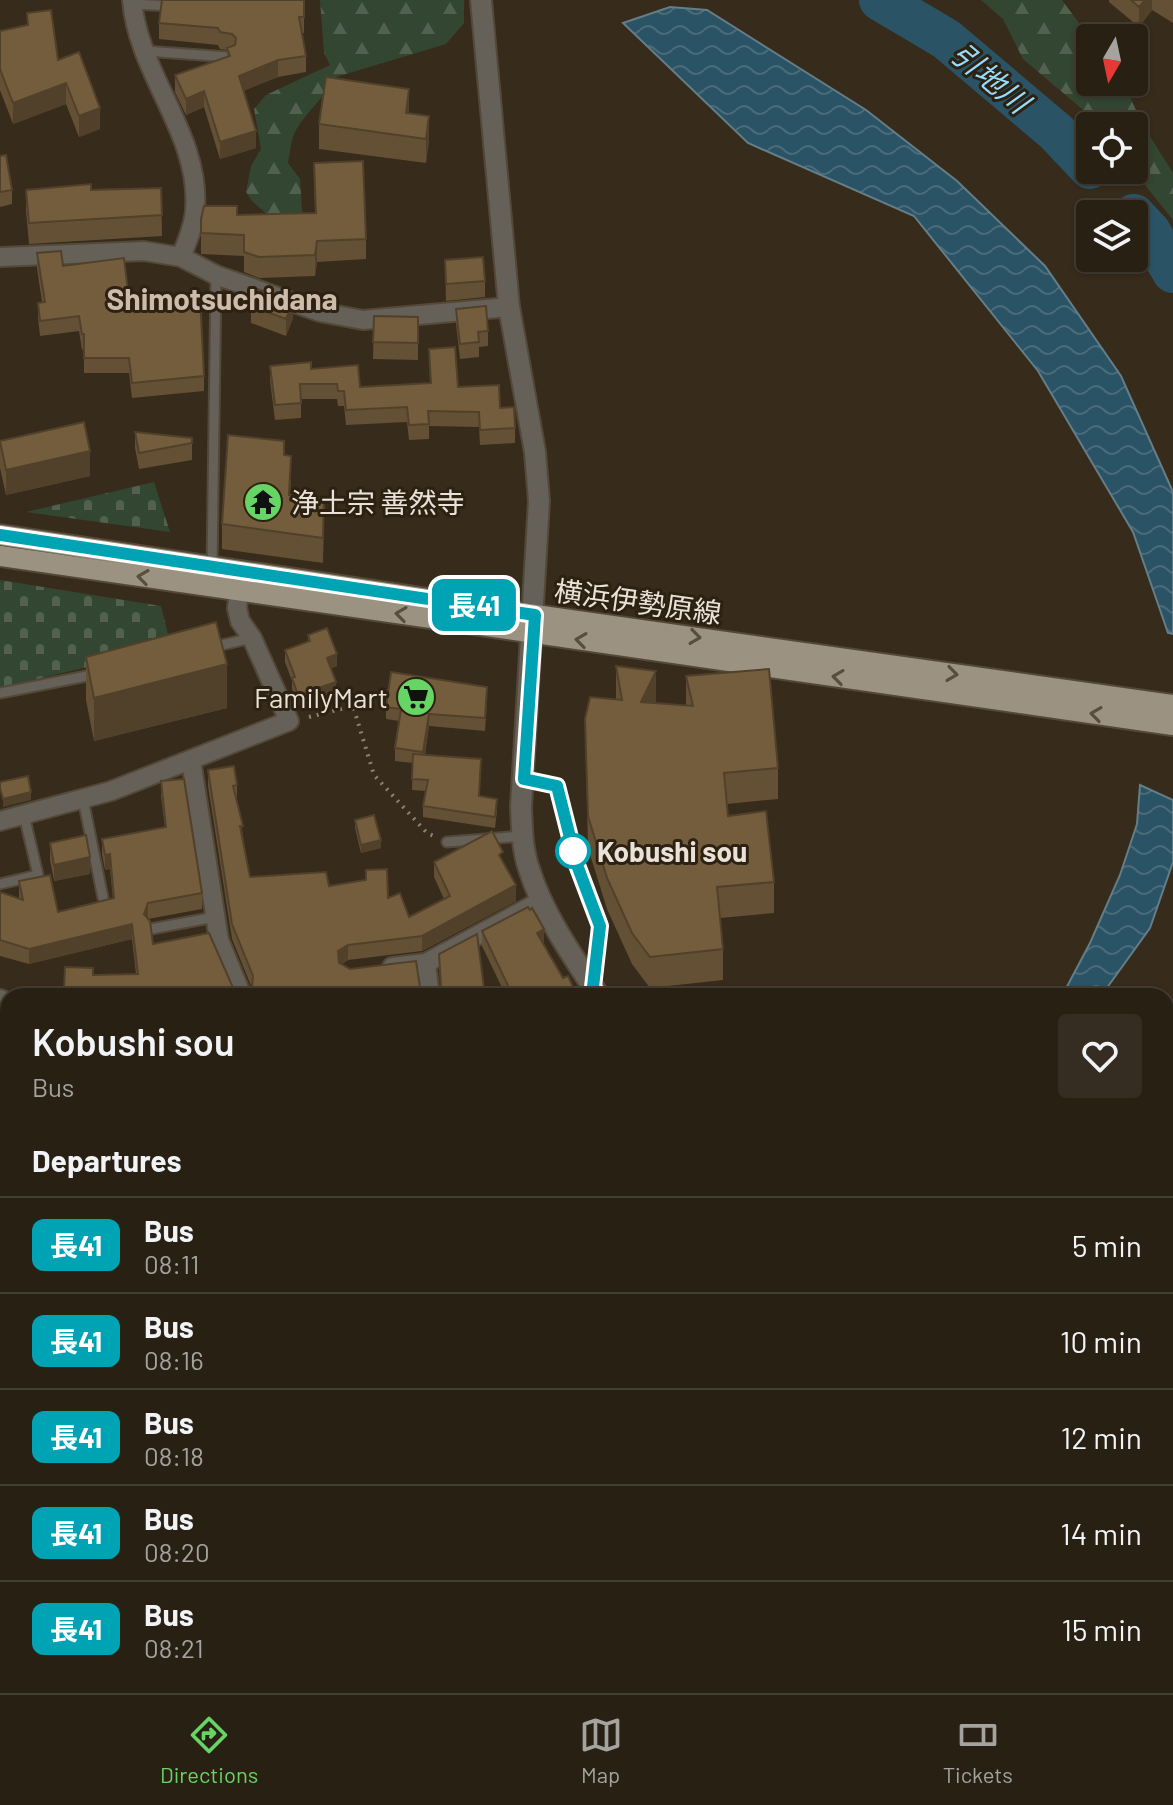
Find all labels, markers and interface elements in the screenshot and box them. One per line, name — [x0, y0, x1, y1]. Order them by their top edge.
north arrow — [1076, 24, 1148, 96]
map controls — [1076, 24, 1148, 272]
water label: 引地川 — [945, 34, 1039, 122]
button: locate — [1076, 112, 1148, 184]
button: layers — [1076, 200, 1148, 272]
district label: Shimotsuchidana — [106, 280, 338, 316]
temple icon: 浄土宗 善然寺 — [242, 481, 284, 523]
place label: 浄土宗 善然寺 — [291, 485, 465, 519]
one-way arrow — [136, 569, 150, 586]
street label: 横浜伊勢原線 — [552, 572, 724, 630]
line badge: 長41 — [428, 579, 520, 631]
text: 長41 — [448, 588, 500, 622]
one-way arrow — [394, 606, 407, 623]
one-way arrow — [688, 628, 702, 645]
one-way arrow — [574, 632, 588, 649]
one-way arrow — [946, 665, 959, 682]
one-way arrow — [832, 669, 845, 686]
supermarket icon: FamilyMart — [395, 676, 437, 718]
place label: FamilyMart — [254, 680, 388, 714]
one-way arrow — [1089, 706, 1103, 723]
marker: Kobushi sou — [556, 834, 590, 868]
place label: Kobushi sou — [597, 834, 747, 868]
button: heart — [1058, 1014, 1142, 1098]
text: Kobushi sou — [32, 1018, 235, 1064]
text: Bus — [32, 1071, 74, 1102]
text: Departures — [32, 1142, 182, 1178]
text: Bus — [144, 1212, 194, 1248]
text: 5 min — [1072, 1227, 1142, 1263]
text: 長41 — [50, 1228, 102, 1262]
text: 08:11 — [144, 1248, 199, 1279]
text: Bus — [144, 1308, 194, 1344]
text: 10 min — [1060, 1323, 1142, 1359]
text: 長41 — [50, 1324, 102, 1358]
text: 08:16 — [144, 1344, 204, 1375]
text: Bus — [144, 1404, 194, 1440]
text: 12 min — [1061, 1419, 1142, 1455]
text: 長41 — [50, 1420, 102, 1454]
text: 08:18 — [144, 1440, 204, 1471]
text: Bus — [144, 1500, 194, 1536]
text: 14 min — [1060, 1515, 1142, 1551]
text: 長41 — [50, 1516, 102, 1550]
text: 08:20 — [144, 1536, 210, 1567]
text: Bus — [144, 1596, 194, 1632]
text: 15 min — [1061, 1611, 1142, 1647]
text: 長41 — [50, 1612, 102, 1646]
text: 08:21 — [144, 1632, 204, 1663]
tab: Directions — [160, 1713, 258, 1787]
tab: Map — [579, 1713, 623, 1787]
tab: Tickets — [943, 1713, 1013, 1787]

